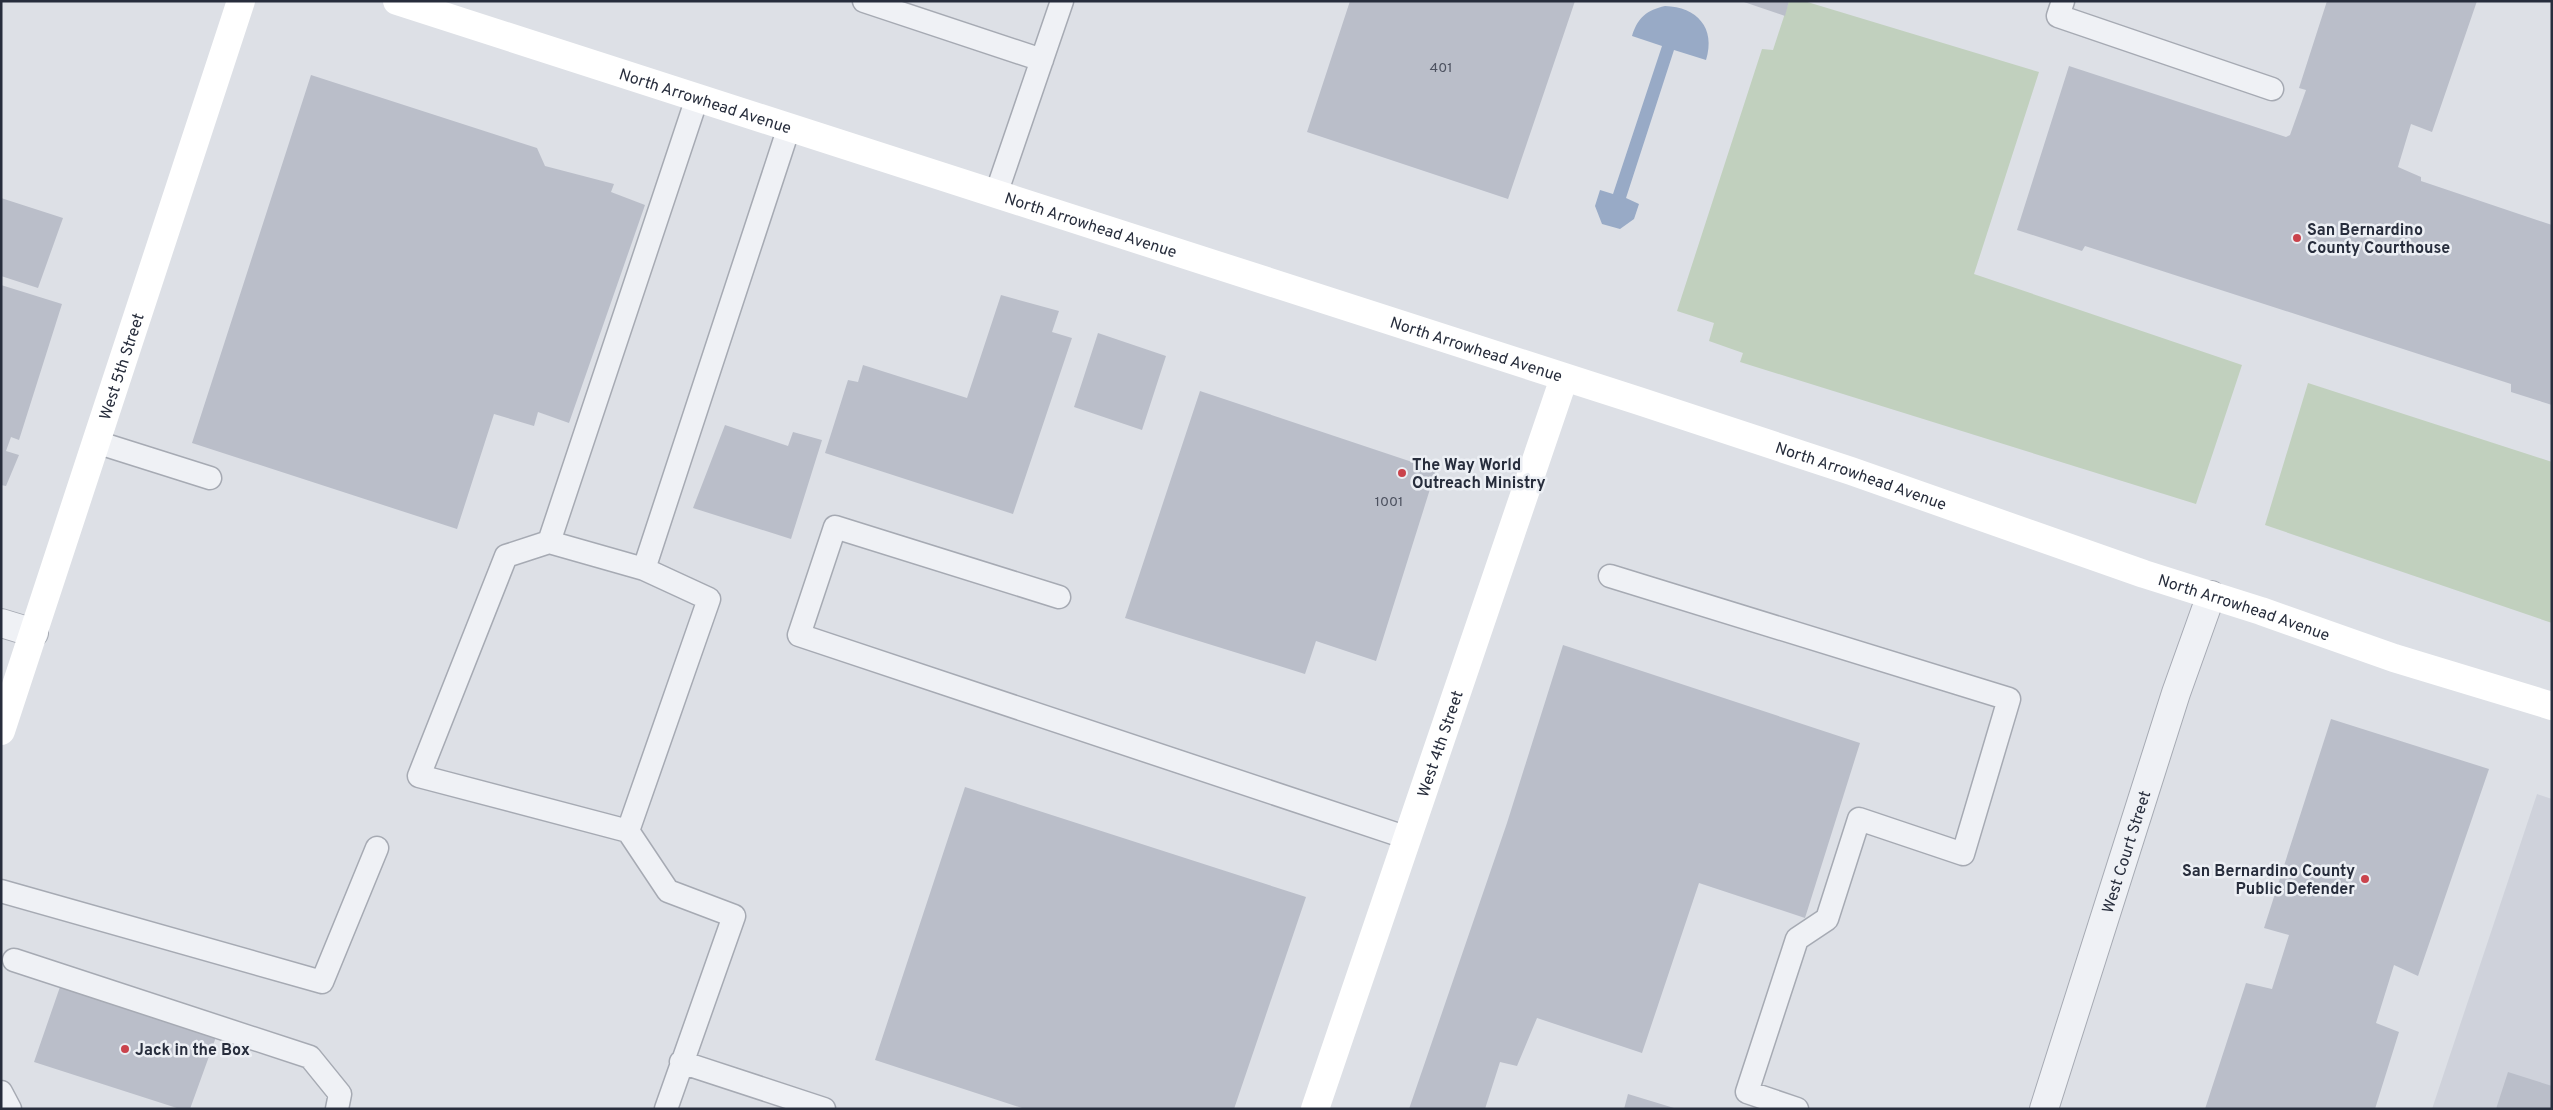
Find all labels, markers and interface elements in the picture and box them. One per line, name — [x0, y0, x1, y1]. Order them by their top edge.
house number: 401 — [1430, 60, 1452, 77]
street label: North Arrowhead Avenue — [616, 65, 793, 139]
street label: North Arrowhead Avenue — [1002, 189, 1179, 263]
place label: San Bernardino County Courthouse — [2307, 221, 2450, 259]
marker: San Bernardino County Courthouse — [2291, 232, 2303, 244]
street label: West 5th Street — [96, 311, 150, 423]
street label: North Arrowhead Avenue — [1387, 313, 1564, 388]
street label: North Arrowhead Avenue — [1772, 439, 1949, 516]
place label: The Way World Outreach Ministry — [1412, 456, 1546, 494]
marker: The Way World Outreach Ministry — [1396, 467, 1408, 479]
house number: 1001 — [1375, 494, 1403, 511]
street label: North Arrowhead Avenue — [2155, 571, 2332, 646]
street label: West 4th Street — [1414, 688, 1469, 800]
street label: West Court Street — [2099, 788, 2156, 916]
place label: San Bernardino County Public Defender — [2182, 862, 2355, 900]
marker: San Bernardino County Public Defender — [2359, 873, 2371, 885]
place label: Jack in the Box — [135, 1041, 250, 1061]
marker: Jack in the Box — [119, 1043, 131, 1055]

